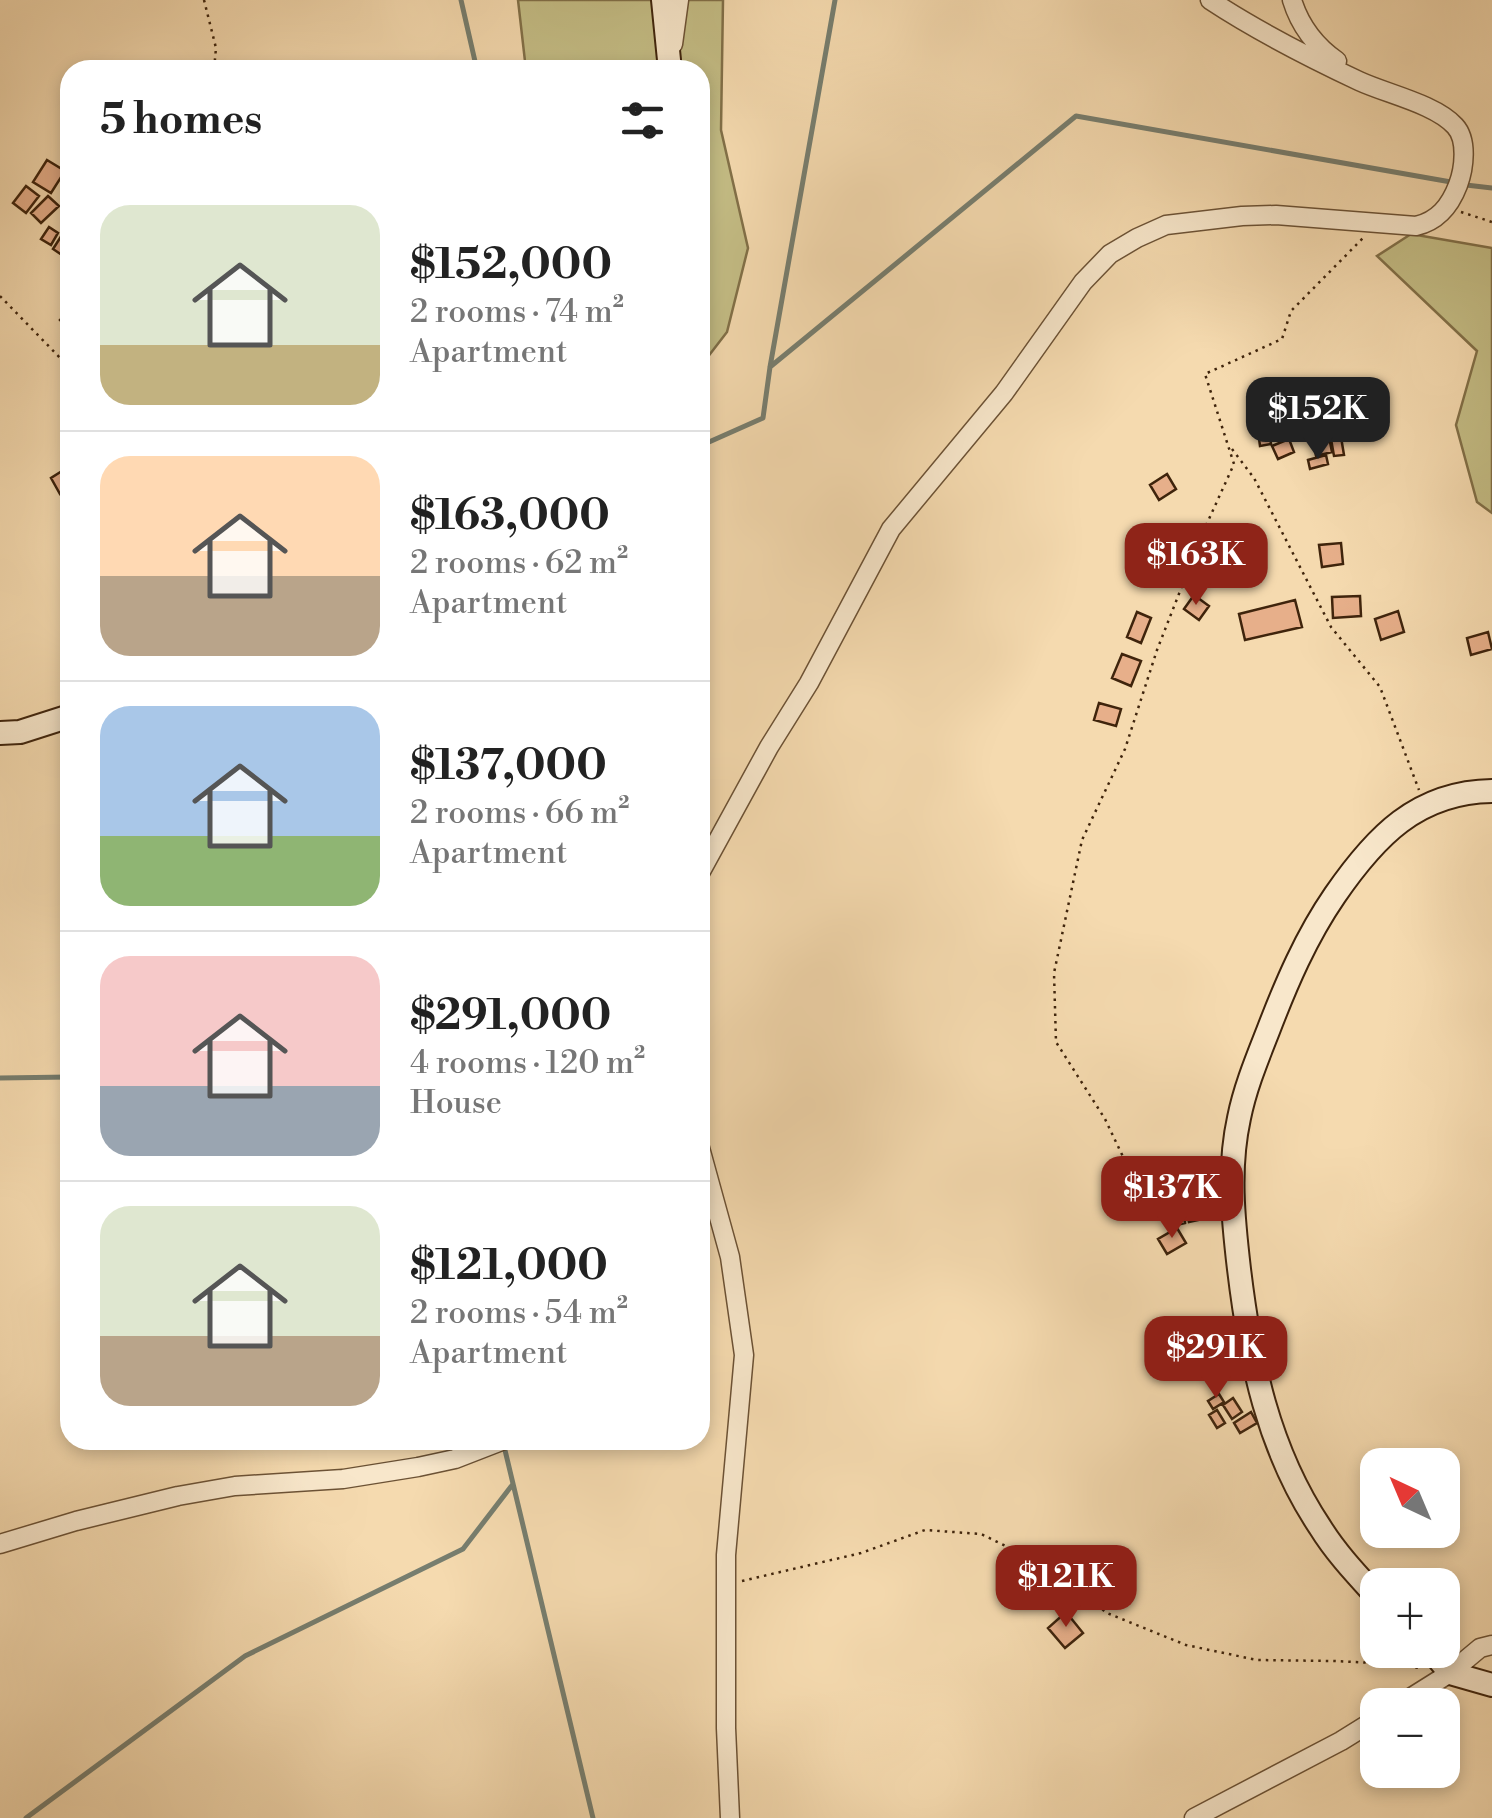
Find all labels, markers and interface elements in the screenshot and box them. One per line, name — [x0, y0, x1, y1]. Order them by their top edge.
icon: filters — [615, 93, 670, 148]
text: 5 homes — [100, 94, 262, 147]
text: $152,000 — [410, 239, 612, 292]
icon: home — [180, 245, 300, 365]
text: 2 rooms · 74 m² — [410, 292, 624, 332]
text: Apartment — [410, 332, 567, 372]
pin: $152K — [1248, 377, 1388, 462]
text: $152K — [1268, 389, 1368, 429]
text: $163,000 — [410, 490, 610, 543]
icon: home — [180, 496, 300, 616]
pin: $163K — [1126, 523, 1266, 608]
text: $163K — [1147, 535, 1245, 575]
text: 2 rooms · 62 m² — [410, 543, 628, 583]
text: Apartment — [410, 583, 567, 623]
text: $137,000 — [410, 740, 607, 793]
icon: home — [180, 746, 300, 866]
text: 2 rooms · 66 m² — [410, 793, 629, 833]
text: Apartment — [410, 833, 567, 873]
text: $291,000 — [410, 990, 611, 1043]
icon: home — [180, 996, 300, 1116]
text: 4 rooms · 120 m² — [410, 1043, 645, 1083]
text: House — [410, 1083, 502, 1123]
pin: $137K — [1102, 1156, 1242, 1241]
text: $137K — [1123, 1168, 1221, 1208]
text: $121,000 — [410, 1240, 608, 1293]
icon: home — [180, 1246, 300, 1366]
text: 2 rooms · 54 m² — [410, 1293, 628, 1333]
pin: $291K — [1146, 1316, 1286, 1401]
text: $291K — [1166, 1328, 1266, 1368]
text: Apartment — [410, 1333, 567, 1373]
north arrow — [1360, 1448, 1460, 1548]
map controls — [1360, 1448, 1460, 1788]
pin: $121K — [996, 1545, 1136, 1630]
text: $121K — [1018, 1557, 1114, 1597]
button: + — [1360, 1568, 1460, 1668]
button: − — [1360, 1688, 1460, 1788]

